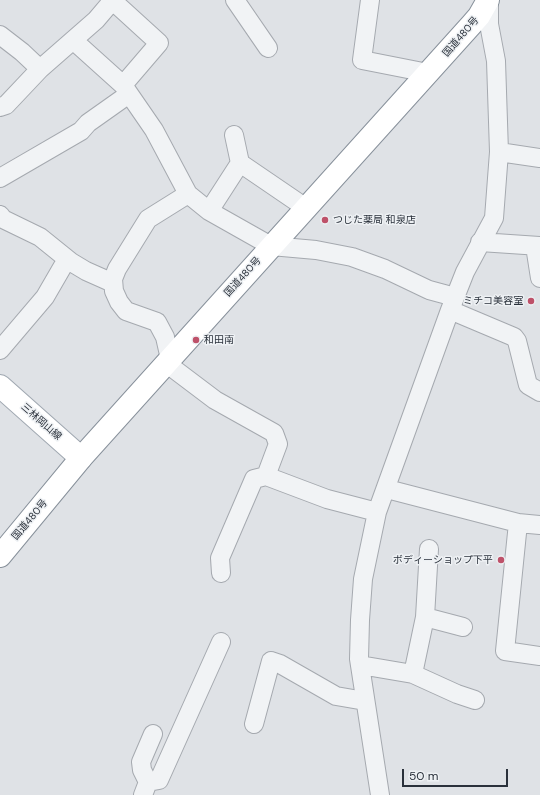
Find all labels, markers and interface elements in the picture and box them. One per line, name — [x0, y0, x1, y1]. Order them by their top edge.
street label: 国道480号 — [440, 15, 482, 59]
place label: つじた薬局 和泉店 — [333, 214, 416, 226]
marker: つじた薬局 和泉店 — [320, 215, 330, 225]
street label: 国道480号 — [222, 255, 264, 299]
place label: ミチコ美容室 — [463, 295, 523, 307]
marker: ミチコ美容室 — [526, 296, 536, 306]
place label: 和田南 — [204, 334, 234, 346]
marker: 和田南 — [191, 335, 201, 345]
street label: 三林岡山線 — [18, 401, 64, 443]
street label: 国道480号 — [10, 497, 50, 543]
place label: ボディーショップ下平 — [393, 554, 493, 566]
marker: ボディーショップ下平 — [496, 555, 506, 565]
scale bar — [404, 761, 510, 787]
text: 50 m — [409, 768, 438, 784]

